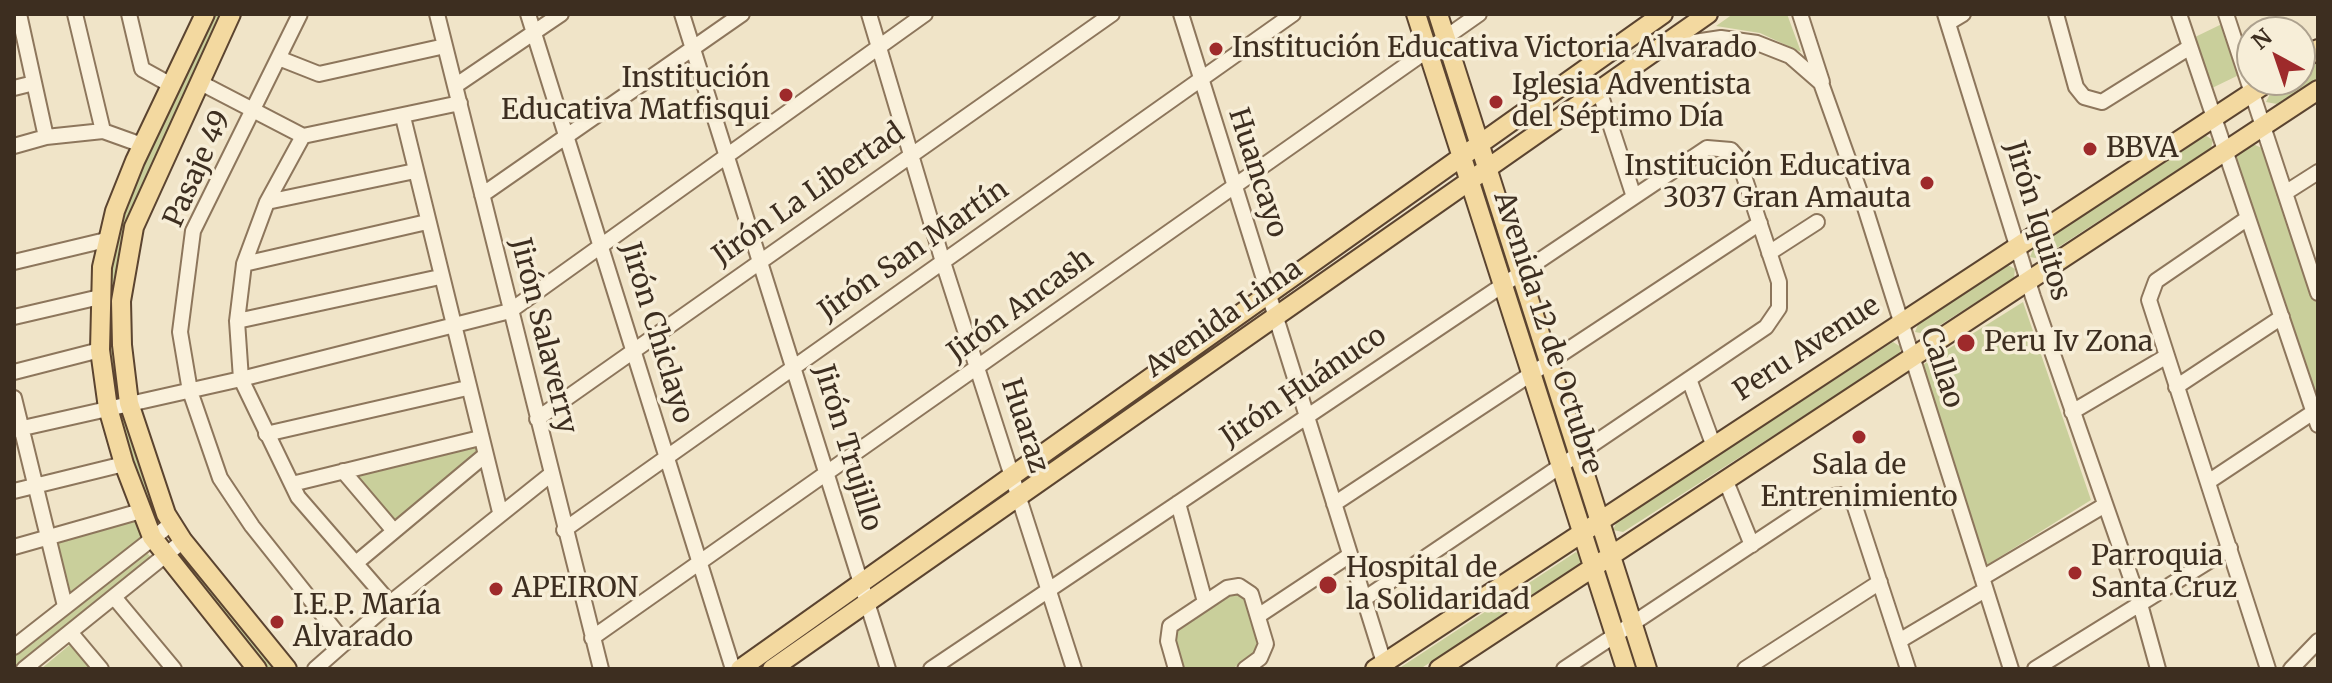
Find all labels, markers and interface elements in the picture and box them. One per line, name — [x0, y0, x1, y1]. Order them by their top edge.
north arrow — [2236, 16, 2316, 96]
text: N — [2246, 23, 2278, 55]
place label: Institución Educativa Victoria Alvarado — [1232, 32, 1757, 66]
marker: Institución Educativa Victoria Alvarado — [1207, 40, 1225, 58]
place label: Institución Educativa Matfisqui — [501, 62, 770, 128]
place label: Iglesia Adventista del Séptimo Día — [1512, 69, 1751, 135]
marker: Institución Educativa Matfisqui — [777, 86, 795, 104]
marker: Iglesia Adventista del Séptimo Día — [1487, 93, 1505, 111]
street label: Huancayo — [1220, 104, 1294, 242]
street label: Pasaje 49 — [157, 106, 239, 232]
street label: Jirón La Libertad — [707, 116, 911, 274]
place label: BBVA — [2106, 132, 2178, 166]
street label: Jirón Iquitos — [1997, 137, 2077, 305]
marker: BBVA — [2081, 140, 2099, 158]
place label: Institución Educativa 3037 Gran Amauta — [1624, 150, 1911, 216]
street label: Jirón San Martín — [813, 173, 1015, 329]
marker: Institución Educativa 3037 Gran Amauta — [1918, 174, 1936, 192]
street label: Avenida 12 de Octubre — [1485, 188, 1609, 478]
street label: Jirón Salaverry — [502, 235, 584, 437]
street label: Jirón Chiclayo — [613, 239, 699, 427]
street label: Jirón Ancash — [942, 242, 1100, 370]
street label: Avenida Lima — [1139, 253, 1309, 385]
street label: Peru Avenue — [1728, 289, 1886, 409]
street label: Jirón Huánuco — [1215, 319, 1393, 455]
street label: Callao — [1912, 324, 1970, 412]
place label: Peru Iv Zona — [1984, 326, 2153, 360]
marker: Peru Iv Zona — [1955, 332, 1977, 354]
street label: Jirón Trujillo — [806, 361, 888, 535]
street label: Huaraz — [993, 375, 1055, 477]
marker: Sala de Entrenimiento — [1850, 428, 1868, 446]
place label: Sala de Entrenimiento — [1760, 449, 1958, 515]
place label: Parroquia Santa Cruz — [2091, 540, 2237, 606]
place label: Hospital de la Solidaridad — [1346, 552, 1530, 618]
marker: Parroquia Santa Cruz — [2066, 564, 2084, 582]
place label: APEIRON — [512, 572, 638, 606]
marker: Hospital de la Solidaridad — [1317, 574, 1339, 596]
marker: APEIRON — [487, 580, 505, 598]
place label: I.E.P. María Alvarado — [293, 589, 441, 655]
marker: I.E.P. María Alvarado — [268, 613, 286, 631]

